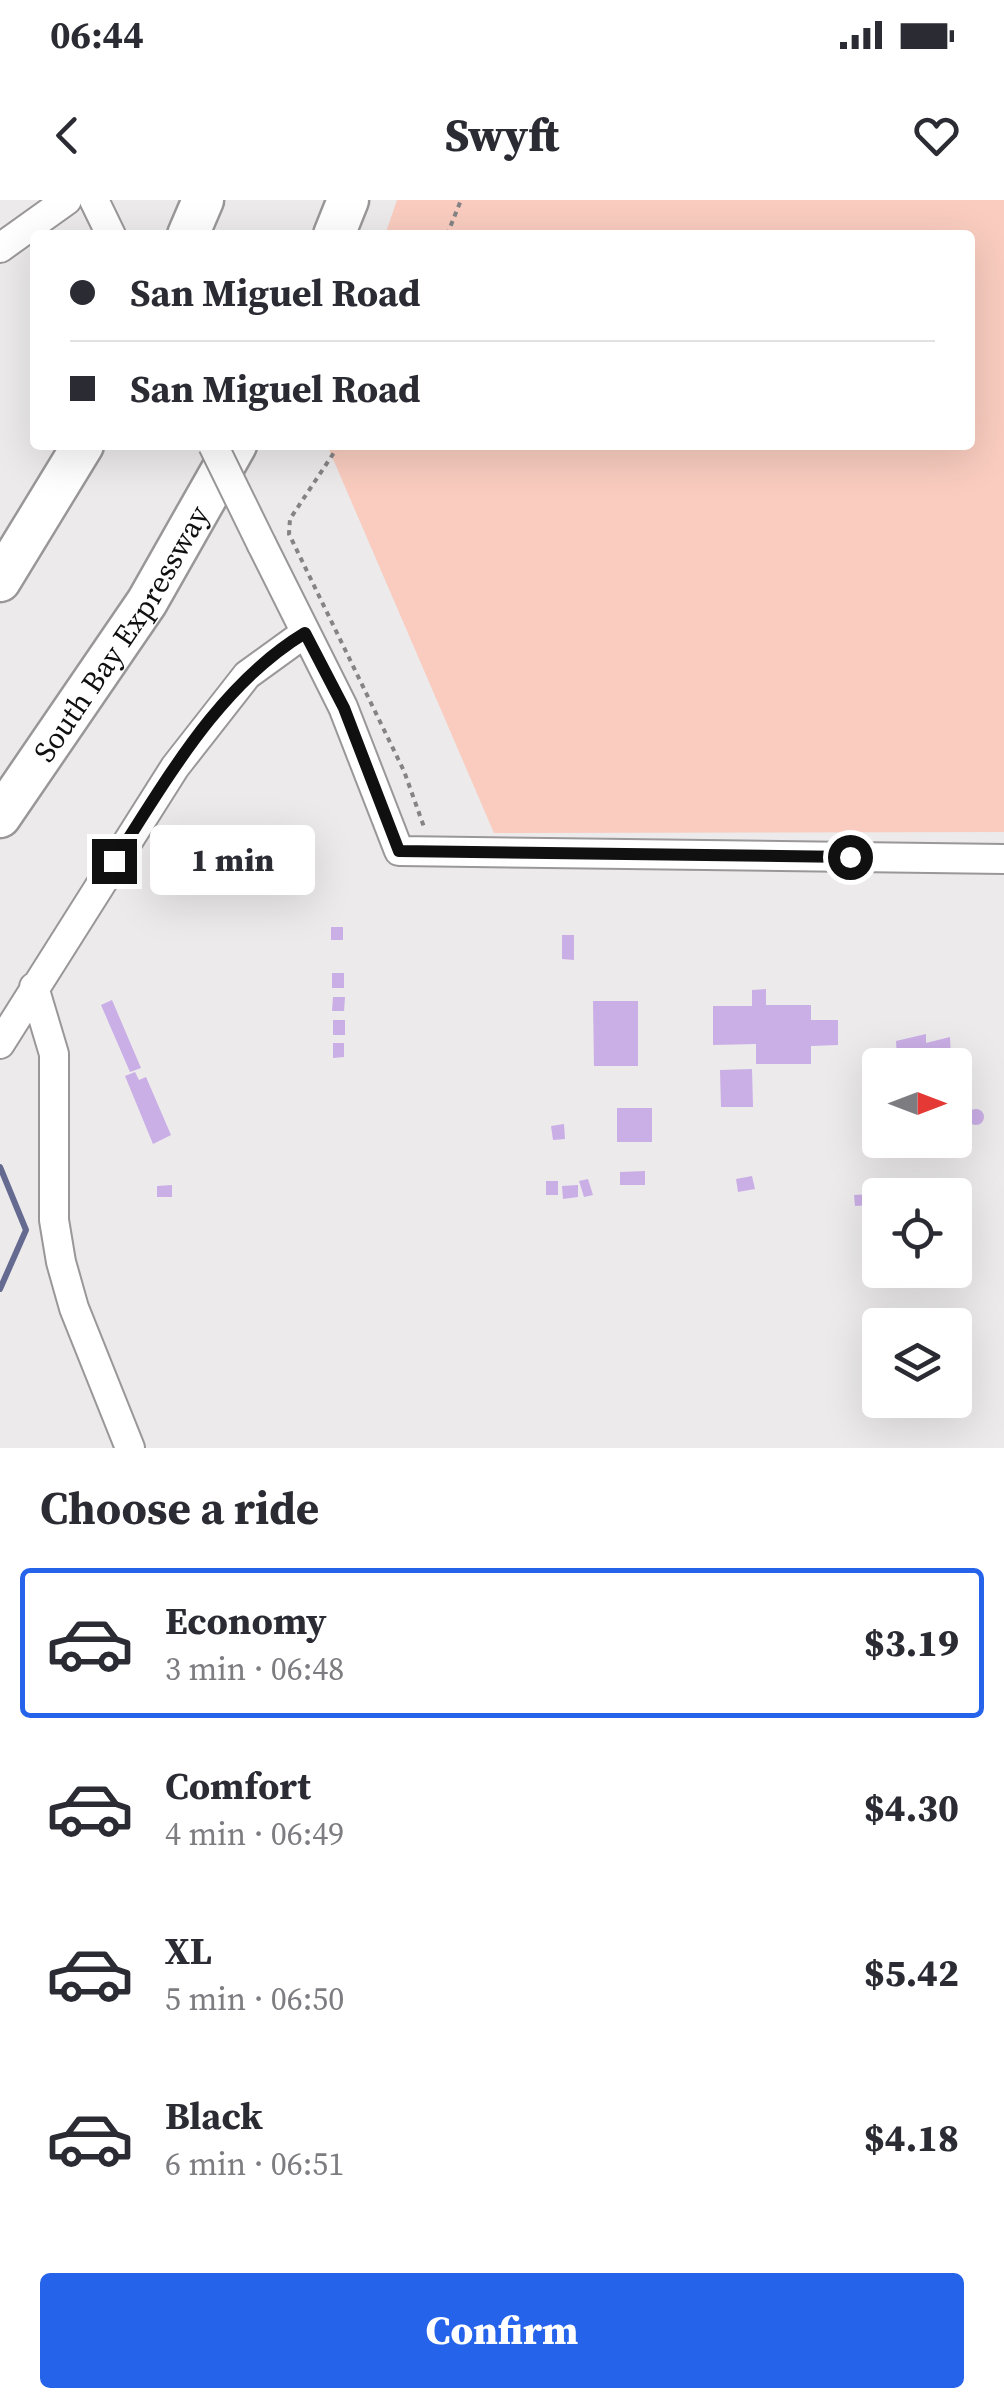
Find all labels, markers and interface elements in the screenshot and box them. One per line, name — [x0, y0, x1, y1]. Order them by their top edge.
text: 06:44 — [50, 9, 144, 61]
text: Swyft — [445, 104, 559, 166]
icon: back — [40, 108, 95, 163]
icon: heart — [909, 108, 964, 163]
text: San Miguel Road — [130, 267, 421, 319]
text: San Miguel Road — [130, 363, 421, 415]
street label: South Bay Expressway — [23, 497, 219, 770]
callout: 1 min — [149, 826, 314, 896]
route start — [828, 835, 873, 880]
text: 1 min — [191, 838, 274, 882]
route end — [92, 839, 137, 884]
north arrow — [862, 1048, 972, 1158]
map controls — [862, 1048, 972, 1418]
button: locate — [862, 1178, 972, 1288]
button: layers — [862, 1308, 972, 1418]
text: Choose a ride — [40, 1477, 319, 1539]
text: Economy — [165, 1595, 327, 1647]
icon: car — [45, 1598, 135, 1688]
text: $3.19 — [864, 1617, 959, 1669]
text: 3 min · 06:48 — [165, 1647, 344, 1691]
text: Comfort — [165, 1760, 311, 1812]
icon: car — [45, 1763, 135, 1853]
text: $4.30 — [864, 1782, 959, 1834]
text: 4 min · 06:49 — [165, 1812, 344, 1856]
text: XL — [165, 1925, 212, 1977]
icon: car — [45, 1928, 135, 2018]
text: $5.42 — [864, 1947, 959, 1999]
text: 5 min · 06:50 — [165, 1977, 344, 2021]
text: Black — [165, 2090, 263, 2142]
icon: car — [45, 2093, 135, 2183]
text: $4.18 — [864, 2112, 959, 2164]
text: 6 min · 06:51 — [165, 2142, 344, 2186]
button: Confirm — [40, 2273, 964, 2388]

